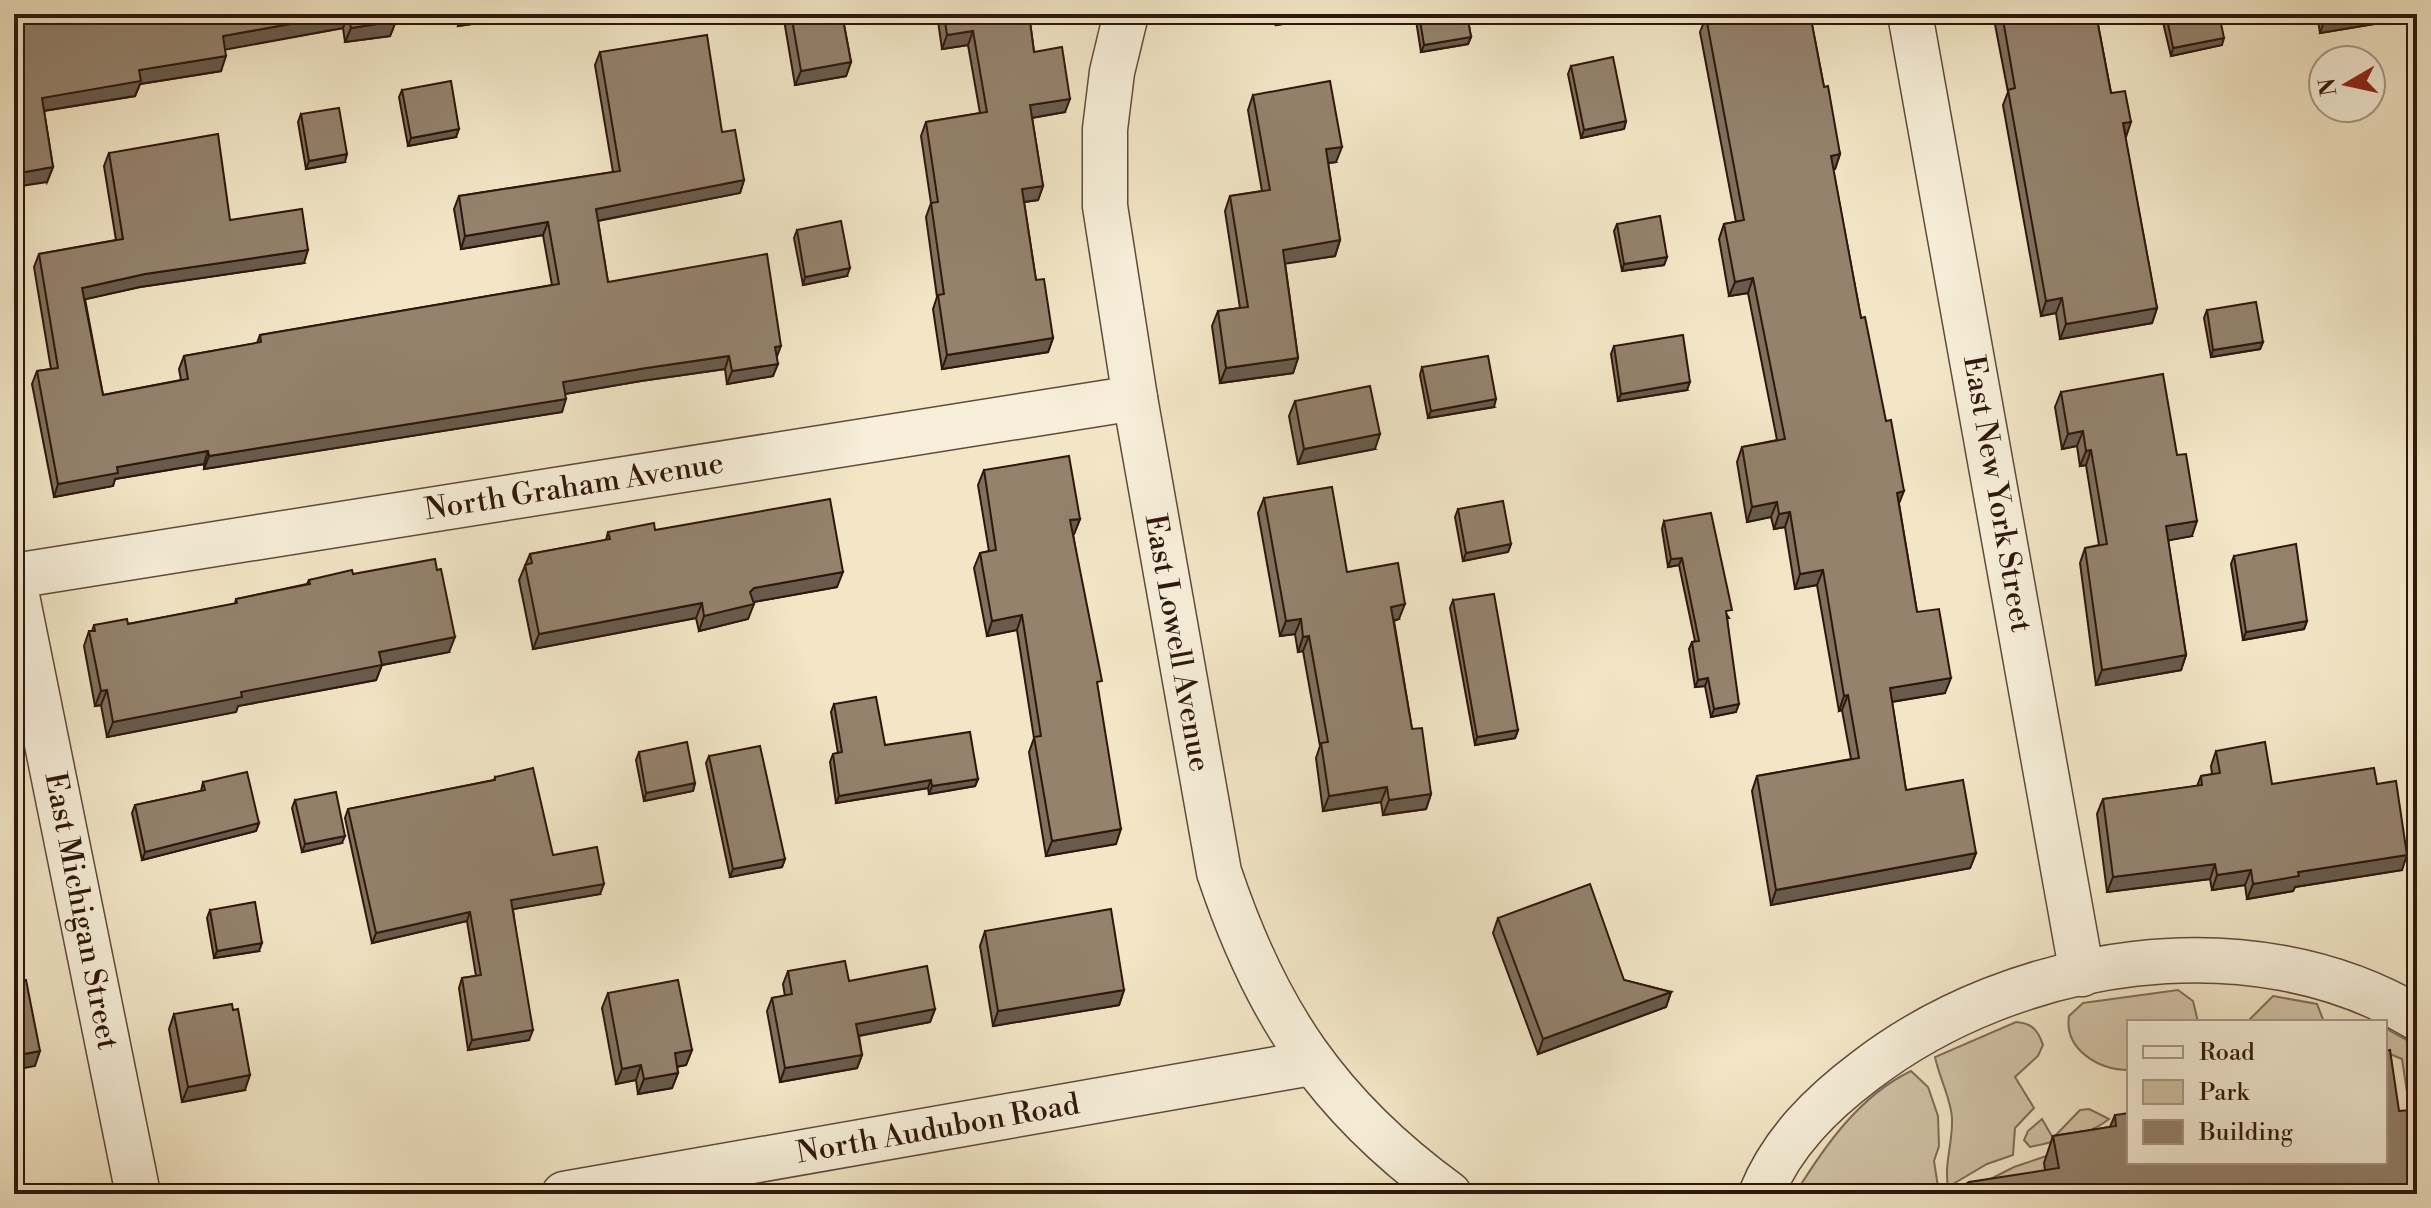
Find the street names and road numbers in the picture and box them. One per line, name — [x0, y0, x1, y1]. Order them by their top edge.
street label: East New York Street — [1954, 353, 2040, 636]
street label: North Graham Avenue — [422, 445, 726, 529]
street label: East Lowell Avenue — [1136, 511, 1218, 775]
street label: East Michigan Street — [35, 769, 127, 1053]
street label: North Audubon Road — [793, 1085, 1083, 1173]

